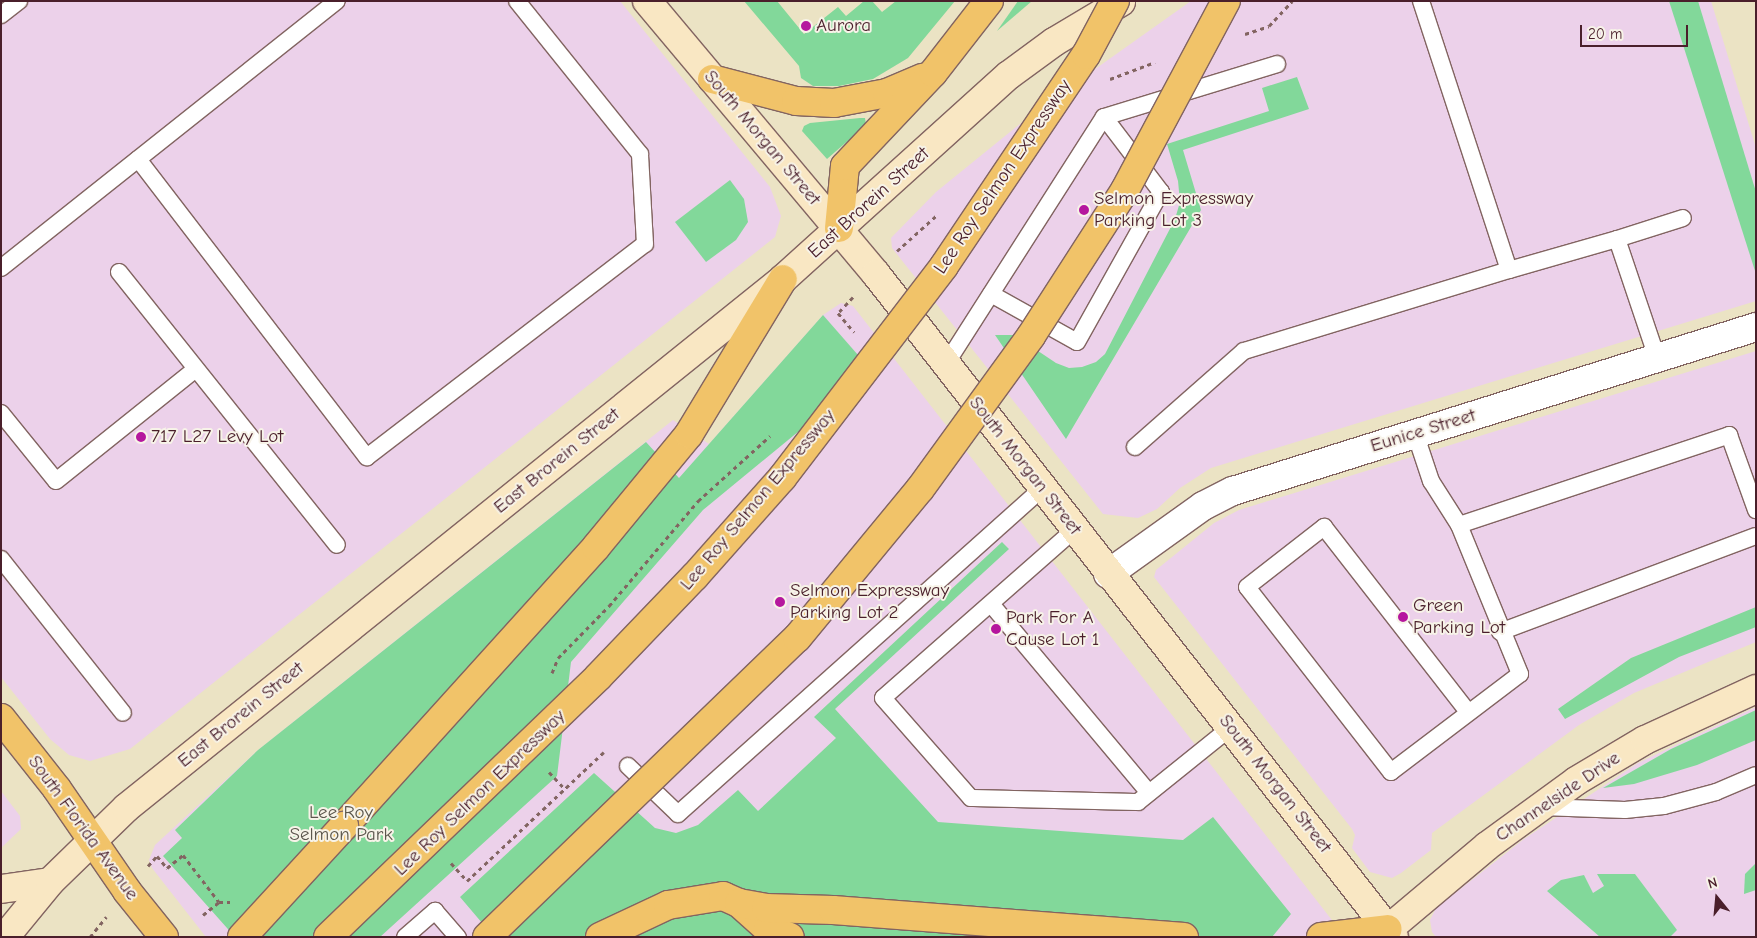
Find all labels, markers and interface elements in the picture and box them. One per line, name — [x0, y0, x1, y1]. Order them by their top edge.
place label: Aurora — [816, 15, 871, 37]
scale bar — [1582, 15, 1690, 47]
marker: Aurora — [800, 20, 812, 32]
text: 20 m — [1588, 25, 1622, 43]
street label: South Morgan Street — [699, 66, 825, 210]
street label: Lee Roy Selmon Expressway — [929, 75, 1077, 279]
street label: East Brorein Street — [804, 143, 934, 263]
place label: Selmon Expressway Parking Lot 3 — [1094, 188, 1253, 232]
marker: Selmon Expressway Parking Lot 3 — [1078, 204, 1090, 216]
street label: South Morgan Street — [964, 392, 1086, 540]
street label: East Brorein Street — [489, 403, 625, 519]
street label: Eunice Street — [1368, 404, 1478, 458]
street label: Lee Roy Selmon Expressway — [675, 405, 841, 595]
place label: 717 L27 Levy Lot — [151, 426, 284, 448]
marker: 717 L27 Levy Lot — [135, 431, 147, 443]
place label: Selmon Expressway Parking Lot 2 — [790, 580, 949, 624]
place label: Green Parking Lot — [1413, 595, 1505, 639]
marker: Selmon Expressway Parking Lot 2 — [774, 596, 786, 608]
place label: Park For A Cause Lot 1 — [1006, 607, 1099, 651]
marker: Green Parking Lot — [1397, 611, 1409, 623]
marker: Park For A Cause Lot 1 — [990, 623, 1002, 635]
street label: East Brorein Street — [173, 657, 309, 773]
street label: Lee Roy Selmon Expressway — [390, 705, 570, 881]
street label: South Morgan Street — [1214, 710, 1336, 858]
street label: Channelside Drive — [1491, 747, 1625, 847]
street label: South Florida Avenue — [23, 751, 143, 905]
park label: Lee Roy Selmon Park — [289, 802, 393, 846]
north arrow — [1692, 873, 1742, 923]
text: N — [1706, 874, 1719, 893]

